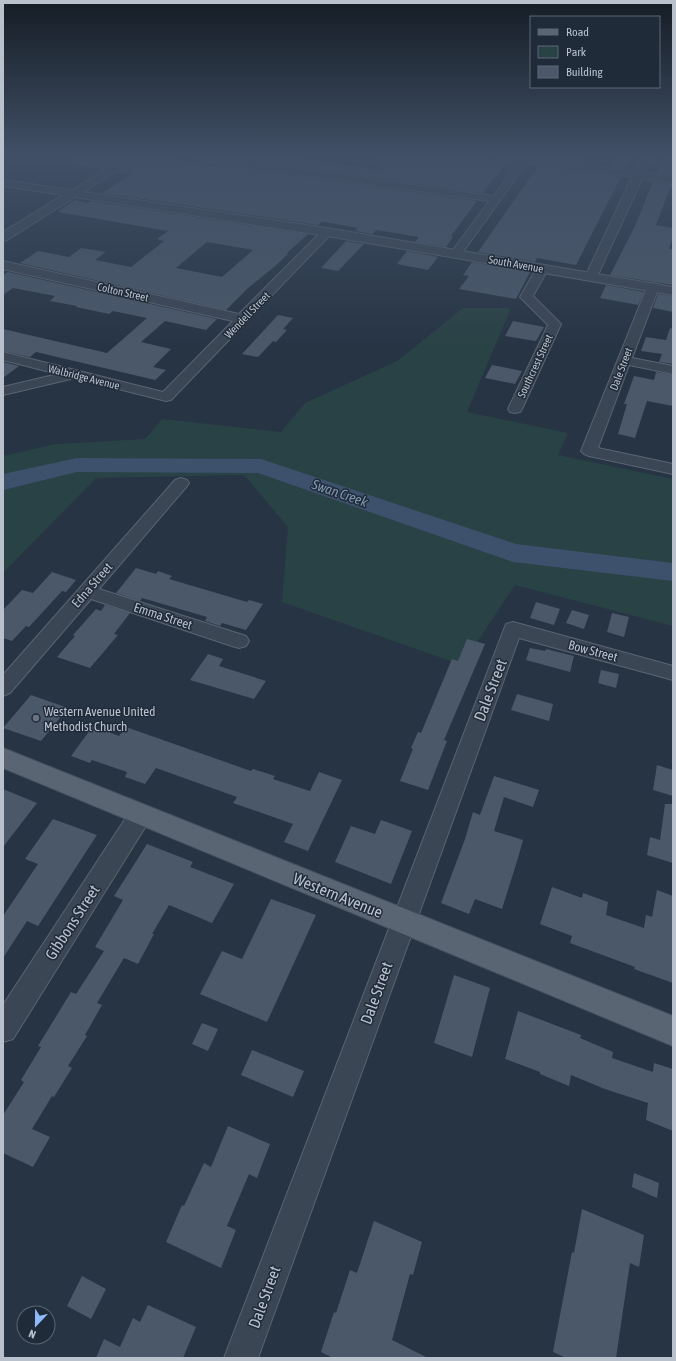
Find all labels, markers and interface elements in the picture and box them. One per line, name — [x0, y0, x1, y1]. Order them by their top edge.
legend — [530, 16, 660, 88]
text: Road — [566, 25, 589, 39]
text: Park — [566, 45, 587, 59]
text: Building — [566, 65, 604, 79]
street label: South Avenue — [488, 253, 544, 275]
street label: Colton Street — [96, 280, 150, 304]
street label: Wendell Street — [222, 289, 272, 341]
street label: Southcrest Street — [515, 332, 555, 400]
street label: Dale Street — [607, 346, 635, 392]
street label: Walbridge Avenue — [47, 362, 121, 392]
water label: Swan Creek — [309, 476, 371, 510]
street label: Edna Street — [69, 559, 116, 610]
street label: Emma Street — [132, 600, 194, 633]
street label: Bow Street — [567, 637, 619, 665]
street label: Dale Street — [470, 656, 510, 724]
place label: Western Avenue United Methodist Church — [44, 704, 155, 734]
marker: Western Avenue United Methodist Church — [31, 713, 41, 723]
street label: Western Avenue — [291, 869, 385, 921]
street label: Gibbons Street — [41, 881, 103, 963]
street label: Dale Street — [356, 959, 396, 1027]
street label: Dale Street — [244, 1263, 284, 1331]
north arrow — [16, 1305, 56, 1345]
text: N — [27, 1327, 38, 1341]

